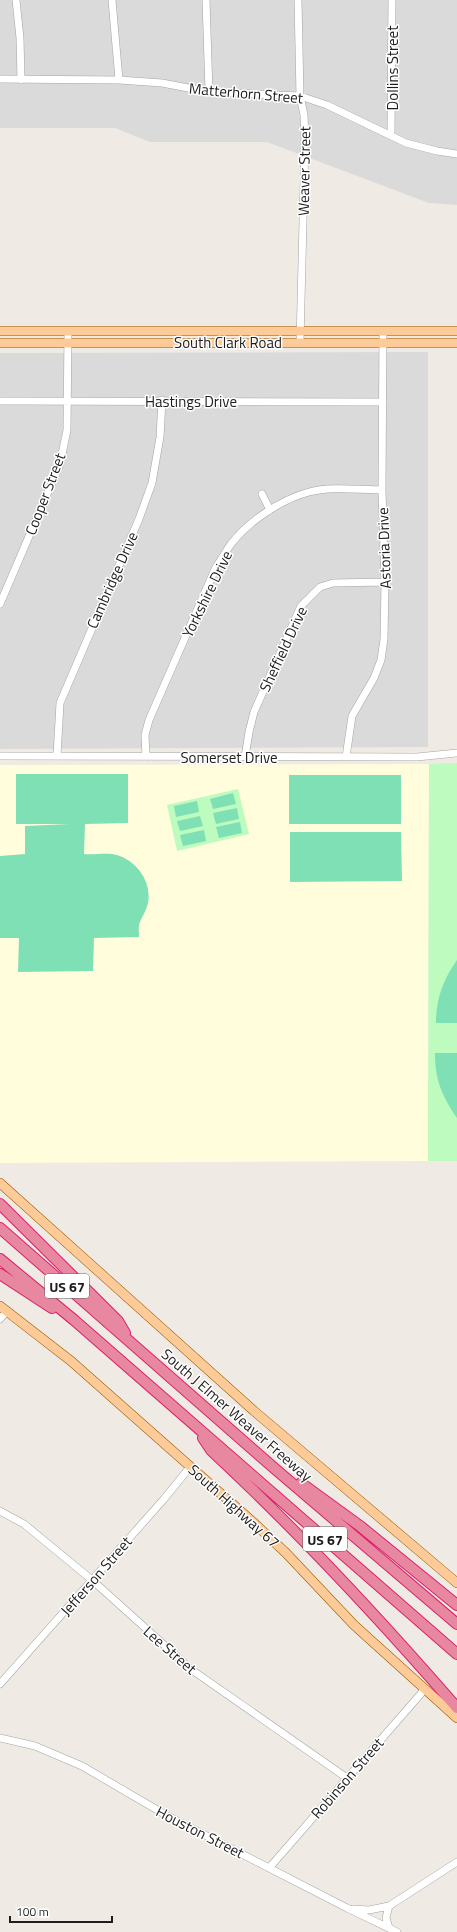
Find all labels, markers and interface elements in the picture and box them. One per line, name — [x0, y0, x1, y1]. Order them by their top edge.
street label: Dollins Street — [381, 25, 404, 110]
street label: Matterhorn Street — [188, 77, 305, 110]
street label: Weaver Street — [292, 125, 316, 216]
street label: South Clark Road — [174, 331, 282, 354]
street label: Hastings Drive — [145, 390, 237, 413]
street label: Cooper Street — [19, 449, 71, 538]
street label: Astoria Drive — [371, 507, 397, 589]
street label: Cambridge Drive — [80, 528, 144, 632]
street label: Yorkshire Drive — [176, 547, 238, 641]
street label: Sheffield Drive — [253, 602, 313, 696]
street label: Somerset Drive — [180, 746, 278, 769]
road number: US 67 — [45, 1274, 89, 1298]
street label: South J Elmer Weaver Freeway — [156, 1343, 318, 1487]
street label: South Highway 67 — [183, 1459, 285, 1553]
road number: US 67 — [303, 1527, 347, 1551]
street label: Jefferson Street — [55, 1530, 138, 1621]
street label: Lee Street — [138, 1620, 202, 1680]
street label: Robinson Street — [305, 1732, 389, 1824]
street label: Houston Street — [152, 1800, 249, 1864]
scale bar — [10, 1898, 112, 1924]
text: 100 m — [16, 1902, 49, 1921]

